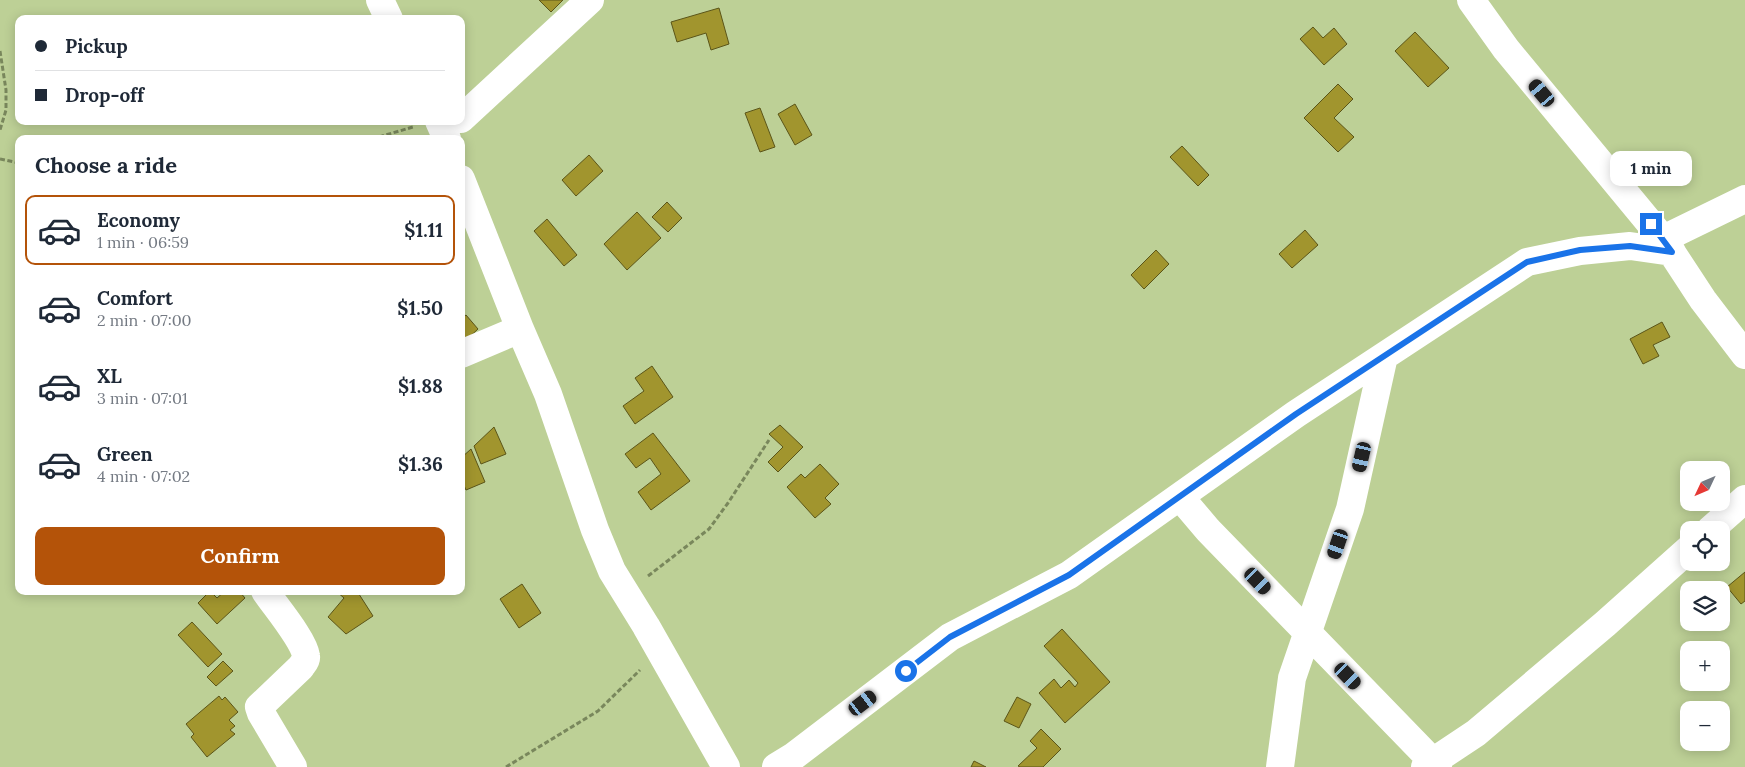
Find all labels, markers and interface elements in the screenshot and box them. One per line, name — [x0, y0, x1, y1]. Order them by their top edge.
text: Pickup — [65, 34, 128, 58]
car — [1526, 77, 1557, 109]
text: Drop-off — [65, 83, 144, 107]
text: Choose a ride — [35, 151, 177, 179]
callout: 1 min — [1610, 152, 1692, 186]
text: 1 min — [1631, 158, 1671, 178]
icon: car — [37, 208, 82, 253]
text: Economy — [97, 208, 180, 232]
route end — [1640, 213, 1662, 235]
text: $1.11 — [404, 218, 443, 242]
text: 1 min · 06:59 — [97, 232, 189, 252]
icon: car — [37, 286, 82, 331]
text: Comfort — [97, 286, 173, 310]
text: $1.50 — [397, 296, 443, 320]
text: 2 min · 07:00 — [97, 310, 192, 330]
icon: car — [37, 364, 82, 409]
text: XL — [97, 364, 122, 388]
text: $1.88 — [398, 374, 443, 398]
text: 3 min · 07:01 — [97, 388, 188, 408]
car — [1351, 441, 1372, 473]
icon: car — [37, 442, 82, 487]
text: Green — [97, 442, 153, 466]
text: $1.36 — [398, 452, 443, 476]
north arrow — [1680, 461, 1730, 511]
map controls — [1680, 461, 1730, 751]
text: 4 min · 07:02 — [97, 466, 190, 486]
button: locate — [1680, 521, 1730, 571]
button: Confirm — [35, 527, 445, 585]
car — [1326, 527, 1349, 561]
car — [1242, 565, 1273, 597]
button: layers — [1680, 581, 1730, 631]
button: + — [1680, 641, 1730, 691]
route start — [895, 660, 917, 682]
car — [1332, 660, 1363, 692]
car — [846, 688, 879, 718]
button: − — [1680, 701, 1730, 751]

